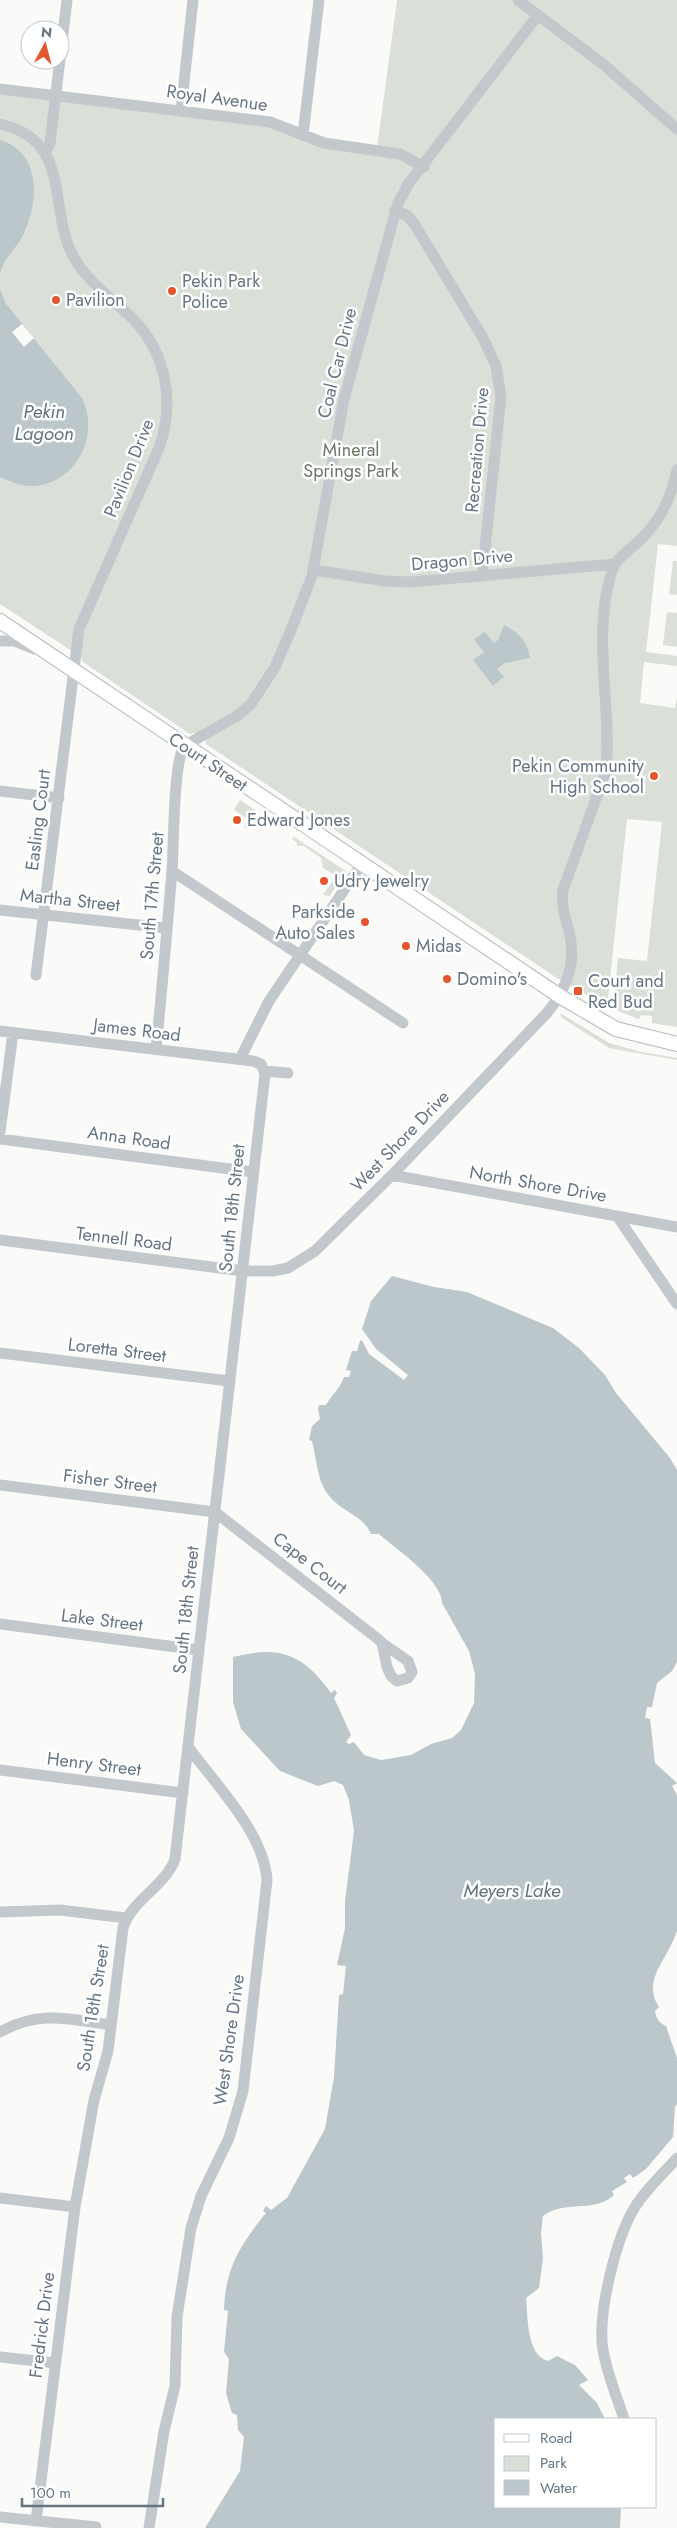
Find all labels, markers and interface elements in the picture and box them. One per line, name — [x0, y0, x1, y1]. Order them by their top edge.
north arrow — [20, 20, 70, 70]
text: N — [40, 21, 53, 43]
street label: Royal Avenue — [165, 78, 269, 118]
place label: Pekin Park Police — [182, 268, 260, 315]
marker: Pekin Park Police — [166, 285, 178, 297]
place label: Pavilion — [66, 287, 125, 313]
marker: Pavilion — [50, 294, 62, 306]
street label: Coal Car Drive — [311, 305, 363, 421]
street label: Recreation Drive — [459, 386, 495, 514]
water label: Pekin Lagoon — [14, 398, 74, 447]
street label: Pavilion Drive — [97, 415, 161, 521]
park label: Mineral Springs Park — [303, 437, 399, 484]
street label: Dragon Drive — [410, 543, 514, 577]
street label: Court Street — [163, 726, 253, 798]
place label: Pekin Community High School — [512, 753, 644, 800]
street label: Easling Court — [19, 767, 57, 872]
marker: Pekin Community High School — [648, 770, 660, 782]
place label: Edward Jones — [247, 807, 350, 833]
marker: Edward Jones — [231, 814, 243, 826]
street label: South 17th Street — [133, 830, 171, 961]
place label: Udry Jewelry — [334, 868, 429, 894]
marker: Udry Jewelry — [318, 875, 330, 887]
street label: Martha Street — [19, 882, 122, 918]
place label: Parkside Auto Sales — [275, 899, 355, 946]
marker: Parkside Auto Sales — [359, 916, 371, 928]
place label: Midas — [416, 933, 461, 959]
marker: Midas — [400, 940, 412, 952]
place label: Domino's — [457, 966, 527, 992]
place label: Court and Red Bud — [588, 968, 664, 1015]
marker: Domino's — [441, 973, 453, 985]
marker: Court and Red Bud — [572, 985, 584, 997]
street label: James Road — [90, 1012, 182, 1048]
street label: West Shore Drive — [345, 1084, 455, 1198]
street label: Anna Road — [86, 1119, 172, 1157]
street label: South 18th Street — [212, 1142, 252, 1273]
street label: North Shore Drive — [467, 1159, 609, 1209]
street label: Tennell Road — [75, 1220, 173, 1258]
street label: Loretta Street — [66, 1331, 168, 1369]
street label: Fisher Street — [62, 1462, 159, 1500]
street label: Cape Court — [267, 1526, 353, 1601]
street label: South 18th Street — [166, 1544, 206, 1675]
street label: Lake Street — [60, 1602, 145, 1638]
street label: Henry Street — [45, 1745, 143, 1783]
water label: Meyers Lake — [463, 1877, 561, 1904]
street label: South 18th Street — [70, 1942, 116, 2073]
street label: West Shore Drive — [207, 1973, 251, 2107]
street label: Fredrick Drive — [23, 2270, 61, 2380]
legend — [494, 2418, 657, 2508]
text: Road — [540, 2427, 572, 2449]
text: Park — [540, 2452, 567, 2474]
scale bar — [22, 2476, 164, 2508]
text: Water — [540, 2477, 578, 2499]
text: 100 m — [30, 2482, 71, 2504]

